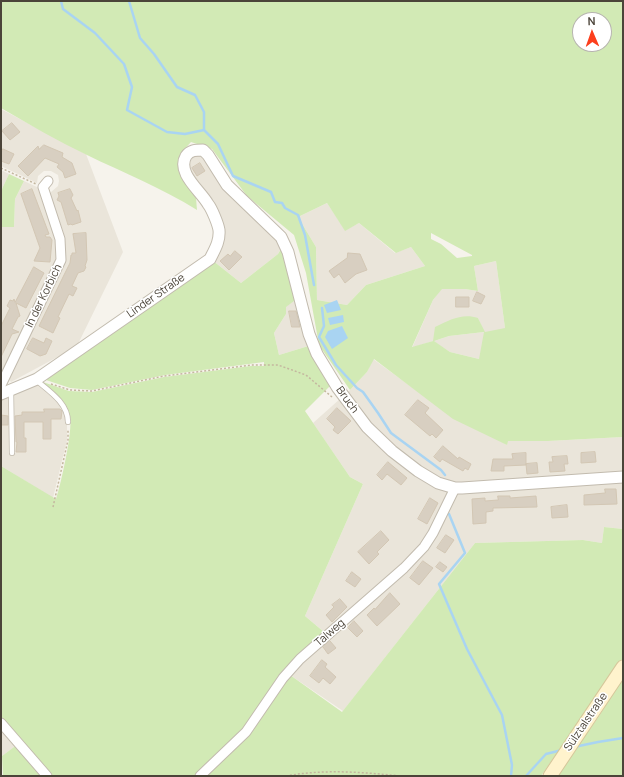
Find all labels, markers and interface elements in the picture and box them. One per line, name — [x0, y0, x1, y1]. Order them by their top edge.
north arrow — [572, 12, 612, 52]
text: N — [587, 13, 596, 28]
street label: In der Korbich — [23, 262, 65, 330]
street label: Linder Straße — [124, 271, 188, 321]
street label: Bruch — [333, 384, 361, 416]
street label: Talweg — [312, 616, 348, 650]
street label: Sülztalstraße — [562, 690, 610, 754]

